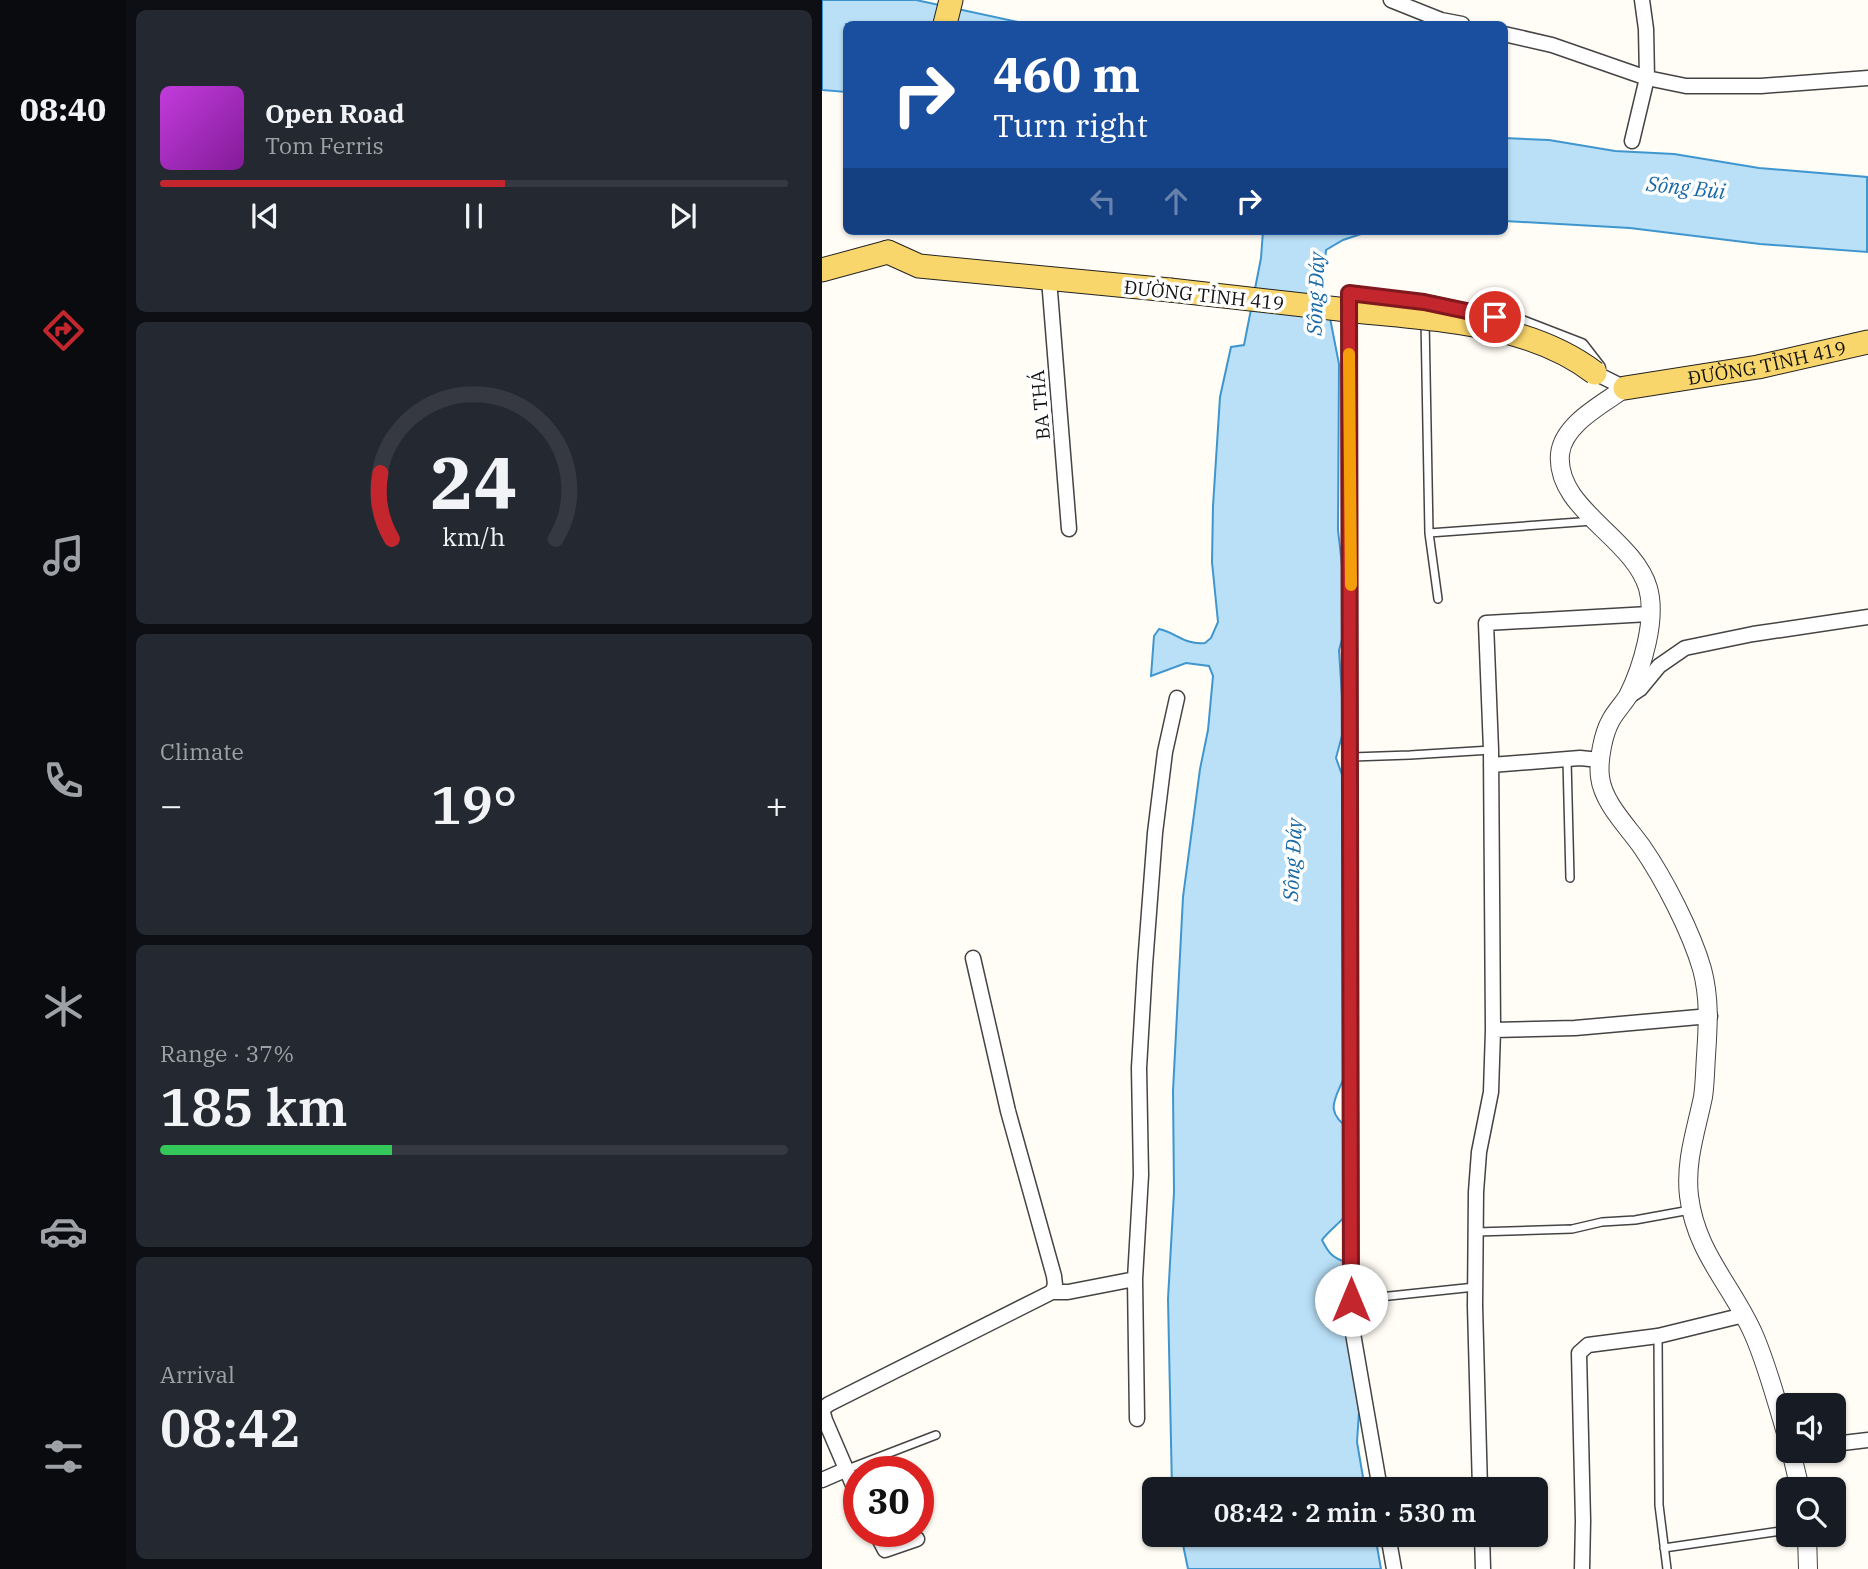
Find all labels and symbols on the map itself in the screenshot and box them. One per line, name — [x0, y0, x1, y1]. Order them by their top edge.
water label: Sông Bùi — [1644, 169, 1728, 205]
water label: Sông Đáy — [1300, 250, 1331, 337]
street label: ĐƯỜNG TỈNH 419 — [1123, 275, 1285, 315]
pin — [1465, 287, 1525, 347]
street label: ĐƯỜNG TỈNH 419 — [1686, 335, 1848, 390]
street label: BA THÁ — [1025, 369, 1055, 441]
water label: Sông Đáy — [1276, 815, 1308, 903]
position arrow — [1314, 1263, 1388, 1337]
speed limit sign: 30 — [843, 1456, 934, 1547]

